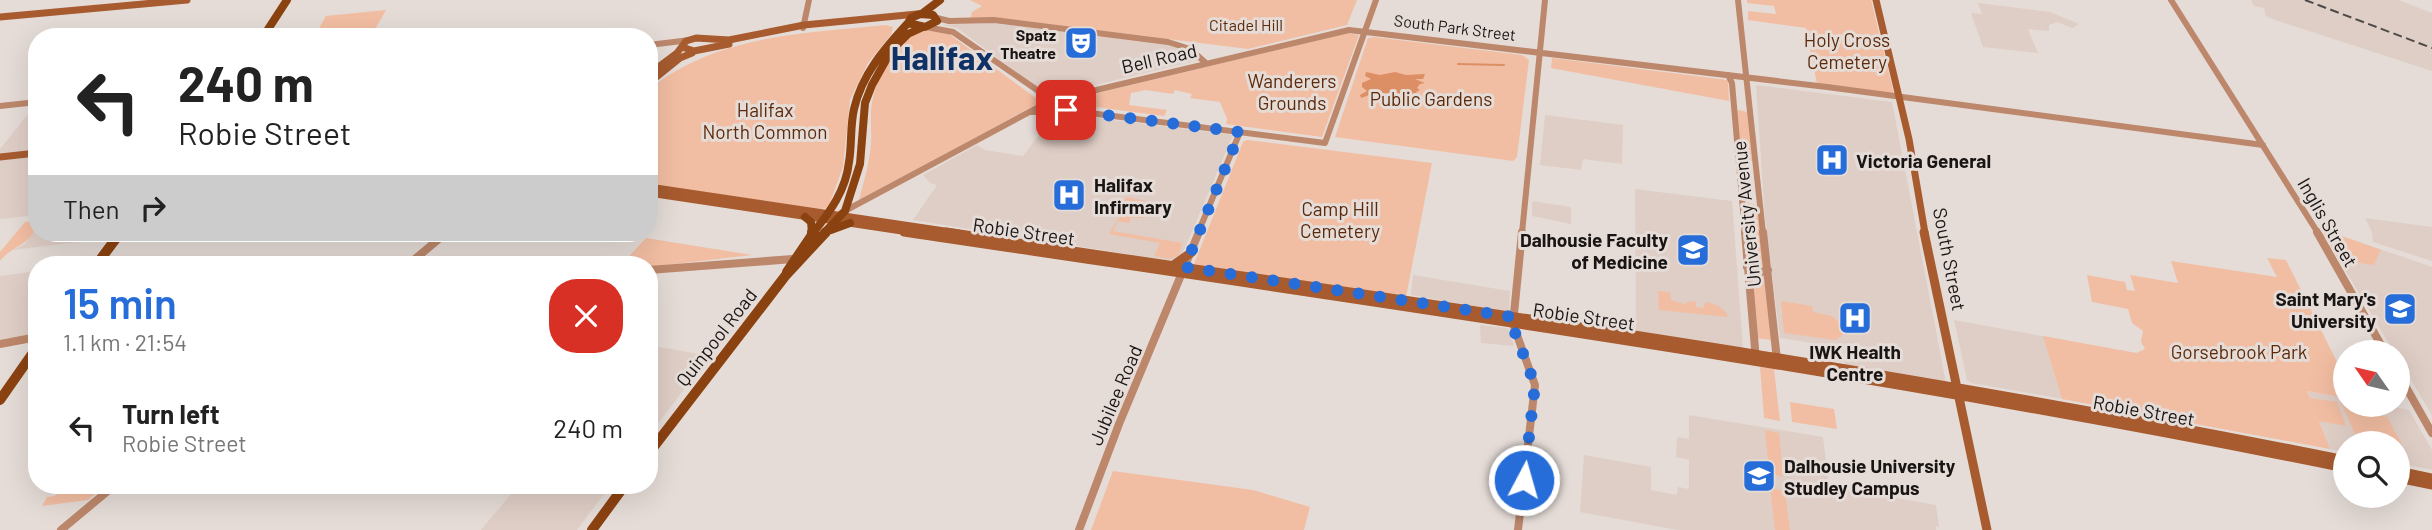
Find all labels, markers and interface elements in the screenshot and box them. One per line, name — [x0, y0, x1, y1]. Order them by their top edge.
street label: South Park Street — [1393, 10, 1517, 44]
park label: Citadel Hill — [1209, 15, 1283, 34]
theatre icon: Spatz Theatre — [1062, 24, 1100, 62]
place label: Spatz Theatre — [1000, 25, 1056, 62]
park label: Holy Cross Cemetery — [1804, 28, 1890, 73]
district label: Halifax — [891, 37, 993, 77]
street label: Bell Road — [1119, 38, 1199, 78]
text: 240 m — [178, 53, 314, 112]
icon: left — [63, 56, 154, 147]
park label: Wanderers Grounds — [1247, 69, 1337, 114]
pin — [1036, 80, 1096, 140]
park label: Public Gardens — [1370, 87, 1492, 110]
icon: arrive — [1047, 91, 1085, 129]
park label: Halifax North Common — [702, 98, 828, 143]
text: Robie Street — [178, 113, 351, 151]
street label: University Avenue — [1727, 140, 1765, 288]
hospital icon: Victoria General — [1813, 141, 1851, 179]
place label: Victoria General — [1856, 149, 1991, 172]
place label: Halifax Infirmary — [1094, 173, 1172, 218]
street label: Inglis Street — [2293, 173, 2363, 271]
hospital icon: Halifax Infirmary — [1050, 176, 1088, 214]
icon: right — [134, 189, 172, 227]
text: Then — [63, 193, 120, 224]
park label: Camp Hill Cemetery — [1300, 197, 1380, 242]
street label: South Street — [1929, 206, 1971, 312]
street label: Robie Street — [971, 212, 1077, 250]
place label: Dalhousie Faculty of Medicine — [1520, 228, 1668, 273]
school or university icon: Dalhousie Faculty of Medicine — [1674, 231, 1712, 269]
text: 15 min — [63, 277, 177, 327]
button: close — [549, 279, 623, 353]
street label: Quinpool Road — [671, 284, 761, 390]
place label: Saint Mary's University — [2276, 287, 2376, 332]
school or university icon: Saint Mary's University — [2381, 290, 2419, 328]
street label: Robie Street — [1531, 297, 1637, 335]
hospital icon: IWK Health Centre — [1836, 299, 1874, 337]
text: 1.1 km · 21:54 — [63, 328, 187, 356]
place label: IWK Health Centre — [1809, 340, 1901, 385]
park label: Gorsebrook Park — [2171, 340, 2307, 363]
north arrow — [2333, 340, 2410, 416]
map controls — [2333, 340, 2410, 508]
street label: Jubilee Road — [1084, 341, 1146, 449]
street label: Robie Street — [2091, 390, 2197, 430]
text: Turn left — [122, 398, 220, 429]
icon: left — [63, 409, 101, 447]
text: 240 m — [553, 412, 623, 443]
text: Robie Street — [122, 429, 247, 457]
button: search — [2333, 431, 2410, 508]
position arrow — [1487, 443, 1561, 517]
place label: Dalhousie University Studley Campus — [1784, 454, 1956, 499]
school or university icon: Dalhousie University Studley Campus — [1740, 457, 1778, 495]

